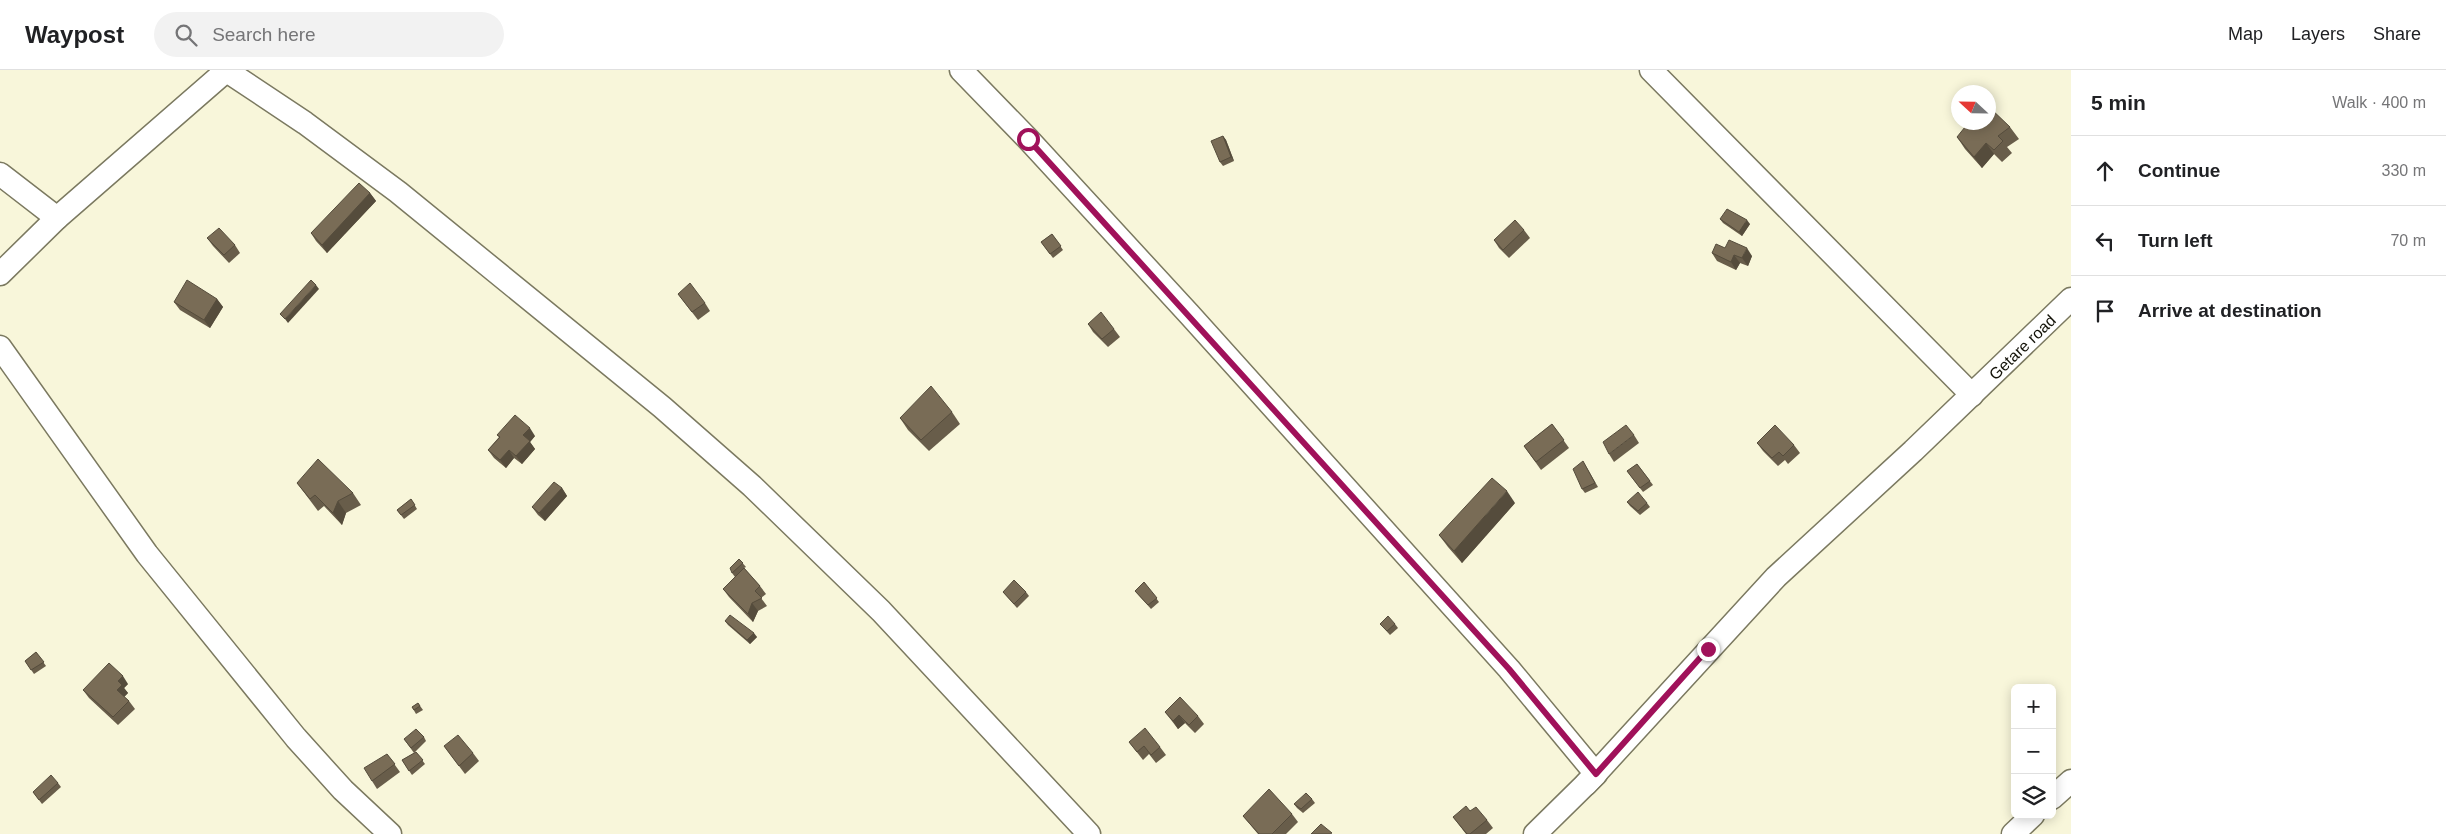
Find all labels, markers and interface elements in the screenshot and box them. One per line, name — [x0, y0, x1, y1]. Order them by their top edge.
search box — [154, 12, 504, 57]
text: Waypost — [25, 21, 124, 48]
icon: search — [172, 21, 200, 49]
text: Search here — [212, 24, 316, 45]
text: Map — [2228, 24, 2263, 44]
text: Layers — [2291, 24, 2345, 44]
text: Share — [2373, 24, 2421, 44]
north arrow — [1951, 85, 1996, 130]
text: 5 min — [2091, 91, 2146, 114]
text: Walk · 400 m — [2332, 94, 2426, 111]
route start — [1017, 128, 1040, 151]
icon: ahead — [2091, 157, 2119, 185]
text: Continue — [2138, 160, 2220, 181]
text: 330 m — [2382, 162, 2426, 179]
icon: left — [2091, 227, 2119, 255]
text: Turn left — [2138, 230, 2213, 251]
text: 70 m — [2390, 232, 2426, 249]
icon: arrive — [2091, 297, 2119, 325]
text: Arrive at destination — [2138, 300, 2322, 321]
street label: Getare road — [1986, 312, 2059, 383]
route end — [1697, 638, 1720, 661]
map controls — [2011, 684, 2056, 819]
button: + — [2011, 684, 2056, 729]
button: − — [2011, 729, 2056, 774]
button: layers — [2011, 774, 2056, 819]

